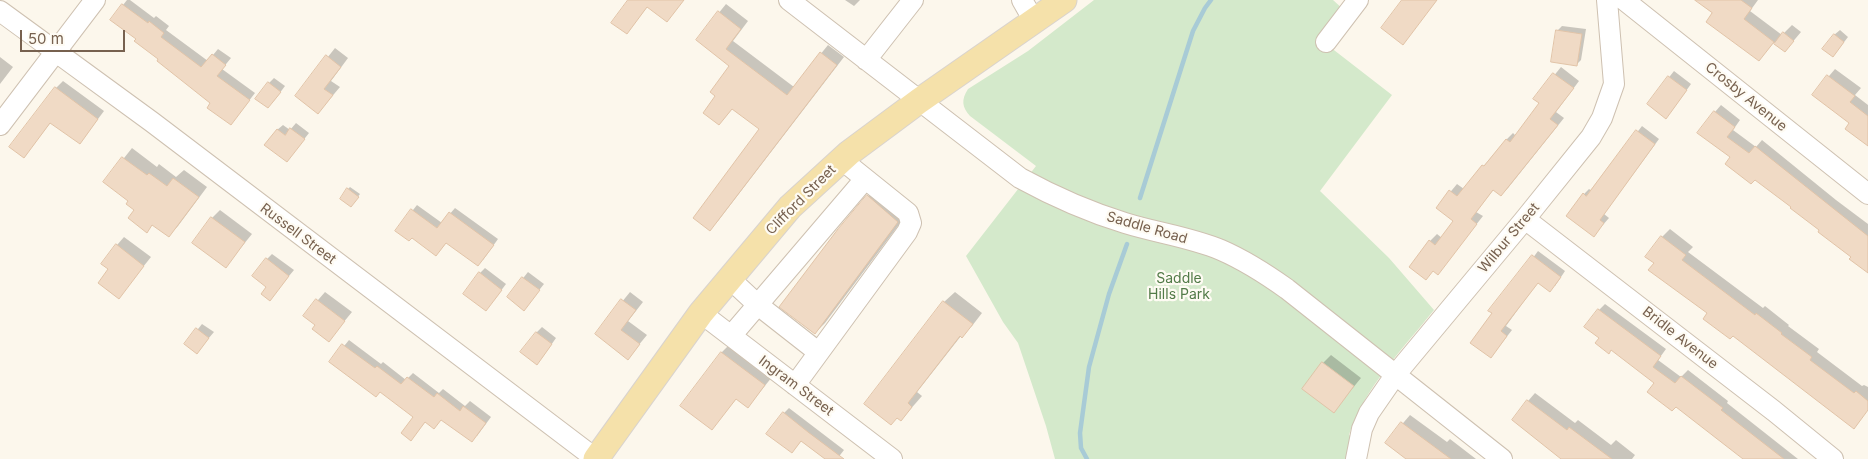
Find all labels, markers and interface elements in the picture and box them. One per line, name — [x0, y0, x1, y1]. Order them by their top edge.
scale bar — [22, 20, 128, 52]
text: 50 m — [28, 29, 64, 48]
street label: Crosby Avenue — [1702, 59, 1790, 135]
street label: Clifford Street — [763, 162, 839, 238]
street label: Russell Street — [257, 200, 339, 268]
street label: Wilbur Street — [1475, 200, 1543, 276]
street label: Saddle Road — [1105, 208, 1189, 248]
park label: Saddle Hills Park — [1148, 271, 1210, 304]
street label: Bridle Avenue — [1639, 303, 1721, 373]
street label: Ingram Street — [755, 352, 837, 420]

